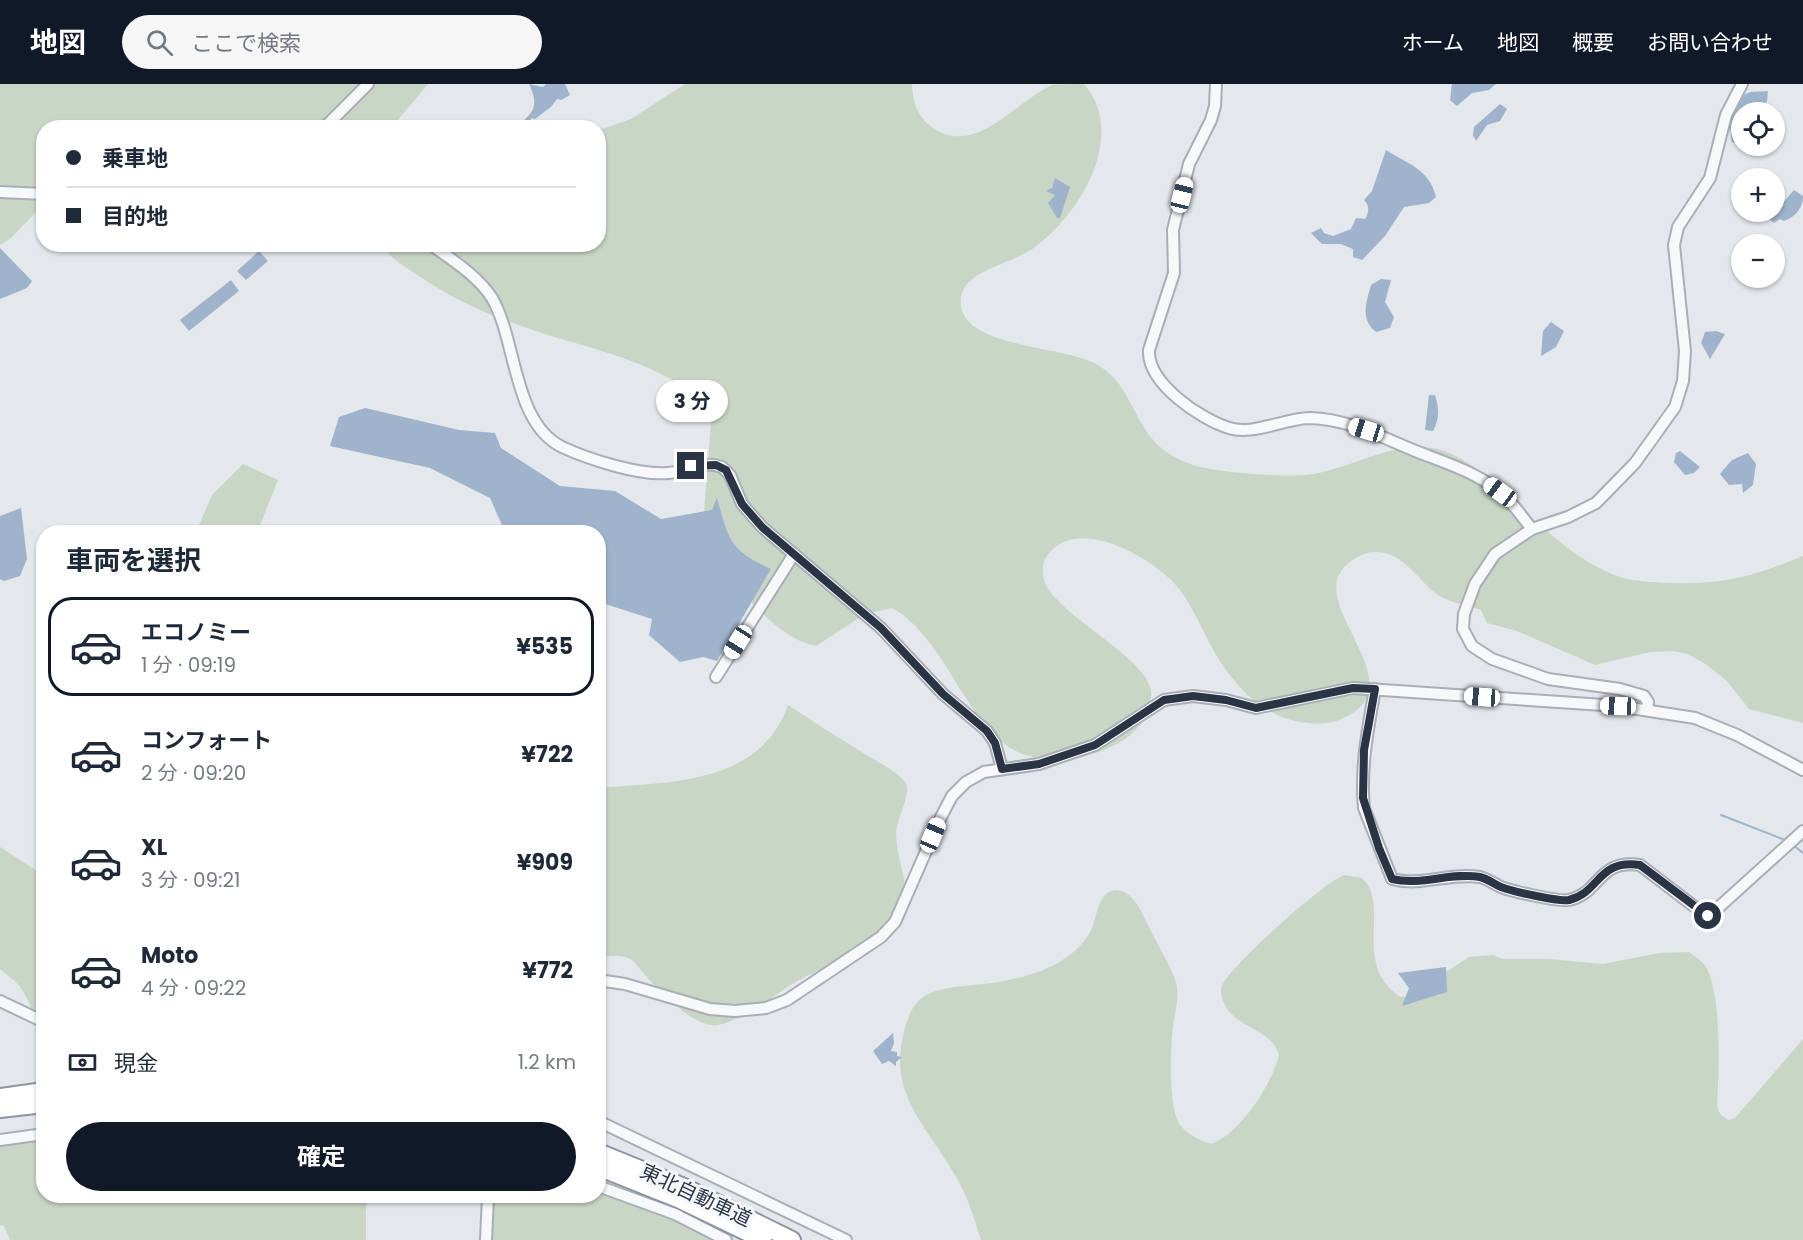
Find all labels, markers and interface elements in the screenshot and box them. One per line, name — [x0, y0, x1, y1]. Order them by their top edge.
search box — [122, 15, 542, 69]
text: 地図 — [30, 23, 86, 62]
icon: search — [143, 26, 176, 59]
text: ここで検索 — [191, 28, 301, 59]
text: ホーム — [1402, 28, 1464, 57]
text: 地図 — [1497, 28, 1539, 57]
text: 概要 — [1572, 28, 1614, 57]
text: お問い合わせ — [1647, 28, 1773, 57]
map controls — [1731, 102, 1785, 288]
button: locate — [1731, 102, 1785, 156]
text: 乗車地 — [102, 143, 168, 174]
button: + — [1731, 168, 1785, 222]
car — [1169, 175, 1195, 215]
text: 目的地 — [102, 201, 168, 232]
button: − — [1731, 234, 1785, 288]
callout: 3 分 — [655, 379, 727, 421]
text: 3 分 — [674, 387, 710, 415]
car — [1346, 416, 1386, 444]
route end — [677, 452, 704, 479]
car — [1480, 474, 1520, 510]
text: 車両を選択 — [66, 542, 201, 579]
text: エコノミー — [141, 617, 251, 648]
icon: car — [69, 620, 123, 674]
car — [721, 622, 755, 662]
text: ¥535 — [516, 631, 573, 662]
text: 1 分 · 09:19 — [141, 651, 236, 679]
car — [1463, 687, 1501, 707]
car — [1600, 696, 1636, 716]
text: コンフォート — [141, 725, 272, 756]
icon: car — [69, 728, 123, 782]
text: ¥722 — [521, 739, 573, 770]
text: 2 分 · 09:20 — [141, 759, 246, 787]
car — [918, 815, 948, 855]
text: XL — [141, 832, 167, 863]
icon: car — [69, 836, 123, 890]
text: ¥909 — [517, 847, 573, 878]
text: 3 分 · 09:21 — [141, 866, 240, 894]
route start — [1694, 902, 1721, 929]
text: Moto — [141, 940, 198, 971]
icon: car — [69, 944, 123, 998]
text: ¥772 — [522, 955, 573, 986]
text: 4 分 · 09:22 — [141, 974, 246, 1002]
icon: cash — [66, 1046, 99, 1079]
text: 現金 — [114, 1048, 158, 1079]
text: 1.2 km — [518, 1048, 576, 1076]
button: 確定 — [66, 1122, 576, 1191]
street label: 東北自動車道 — [636, 1157, 756, 1233]

